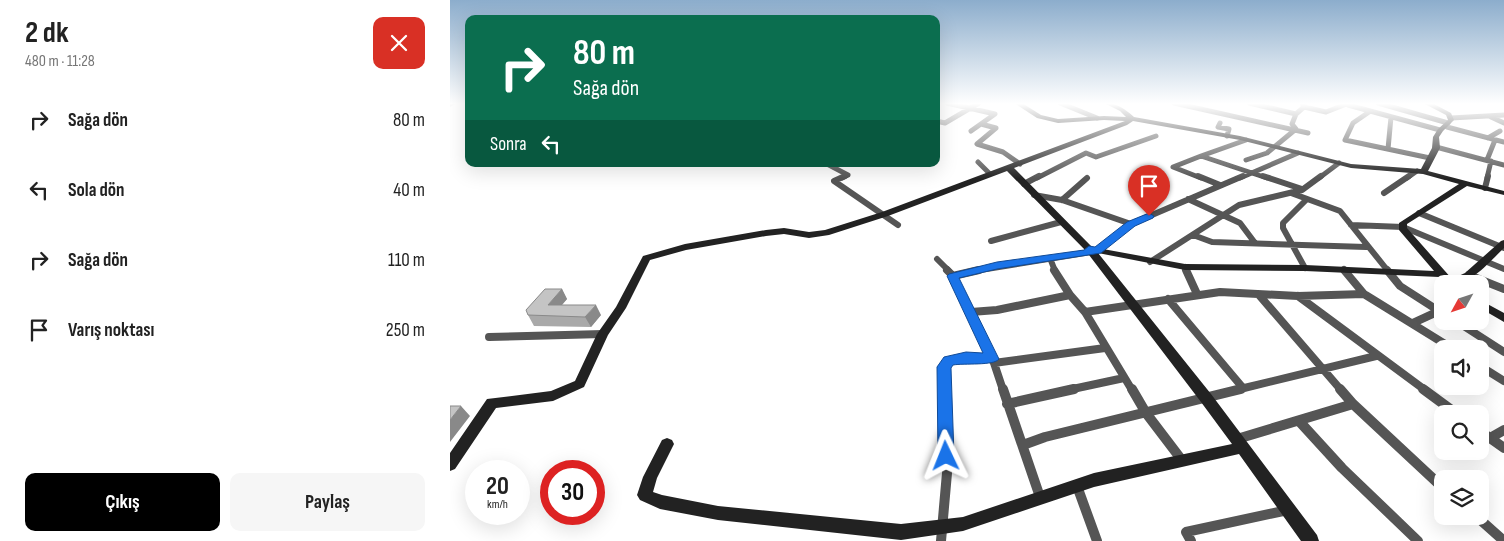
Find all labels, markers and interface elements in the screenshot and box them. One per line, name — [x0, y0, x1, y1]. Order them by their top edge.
text: 2 dk — [25, 15, 69, 51]
button: close — [373, 17, 425, 69]
text: 80 m — [573, 32, 635, 75]
icon: right — [490, 35, 555, 100]
text: 480 m · 11:28 — [25, 52, 95, 71]
text: Sağa dön — [573, 75, 639, 102]
icon: right — [25, 106, 53, 134]
text: Sağa dön — [68, 109, 128, 132]
text: 80 m — [393, 109, 425, 132]
icon: left — [537, 130, 565, 158]
text: Sonra — [490, 133, 527, 156]
pin — [1128, 165, 1170, 216]
icon: arrive — [1135, 172, 1163, 200]
icon: left — [25, 176, 53, 204]
text: Sola dön — [68, 179, 124, 202]
text: 40 m — [393, 179, 425, 202]
icon: right — [25, 246, 53, 274]
text: Sağa dön — [68, 249, 128, 272]
text: 110 m — [388, 249, 425, 272]
north arrow — [1434, 275, 1489, 330]
map controls — [1434, 275, 1489, 525]
icon: arrive — [25, 316, 53, 344]
text: Varış noktası — [68, 319, 154, 342]
text: 250 m — [386, 319, 425, 342]
button: sound — [1434, 340, 1489, 395]
button: search — [1434, 405, 1489, 460]
position arrow — [919, 429, 971, 481]
speed limit sign: 30 — [540, 460, 605, 525]
button: layers — [1434, 470, 1489, 525]
text: 20 — [486, 471, 509, 502]
button: Çıkış — [25, 473, 220, 531]
button: Paylaş — [230, 473, 425, 531]
text: km/h — [487, 497, 508, 512]

